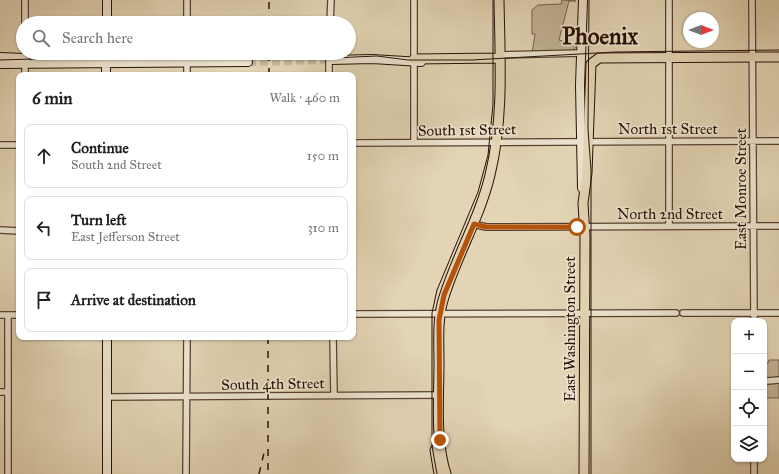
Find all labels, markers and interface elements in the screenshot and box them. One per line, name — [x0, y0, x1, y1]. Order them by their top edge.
north arrow — [683, 12, 719, 48]
search box — [16, 16, 356, 60]
district label: Phoenix — [562, 22, 639, 50]
icon: search — [30, 27, 52, 49]
text: Search here — [62, 29, 133, 47]
text: 6 min — [32, 88, 73, 109]
text: Walk · 460 m — [270, 90, 340, 106]
street label: South 1st Street — [418, 120, 517, 140]
street label: North 1st Street — [618, 120, 719, 138]
street label: East Monroe Street — [732, 127, 750, 250]
text: Continue — [71, 139, 129, 157]
icon: ahead — [33, 145, 55, 167]
text: 150 m — [307, 148, 339, 164]
text: South 2nd Street — [71, 157, 162, 173]
street label: North 2nd Street — [617, 205, 724, 223]
text: Turn left — [71, 211, 127, 229]
icon: left — [33, 217, 55, 239]
route start — [568, 218, 586, 236]
text: 310 m — [307, 220, 339, 236]
text: East Jefferson Street — [71, 229, 180, 245]
street label: East Washington Street — [561, 256, 579, 402]
icon: arrive — [33, 289, 55, 311]
text: Arrive at destination — [71, 291, 196, 309]
map controls — [731, 318, 767, 462]
button: + — [731, 318, 767, 354]
button: − — [731, 354, 767, 390]
street label: South 4th Street — [221, 374, 326, 394]
button: locate — [731, 390, 767, 426]
button: layers — [731, 426, 767, 462]
route end — [431, 431, 449, 449]

